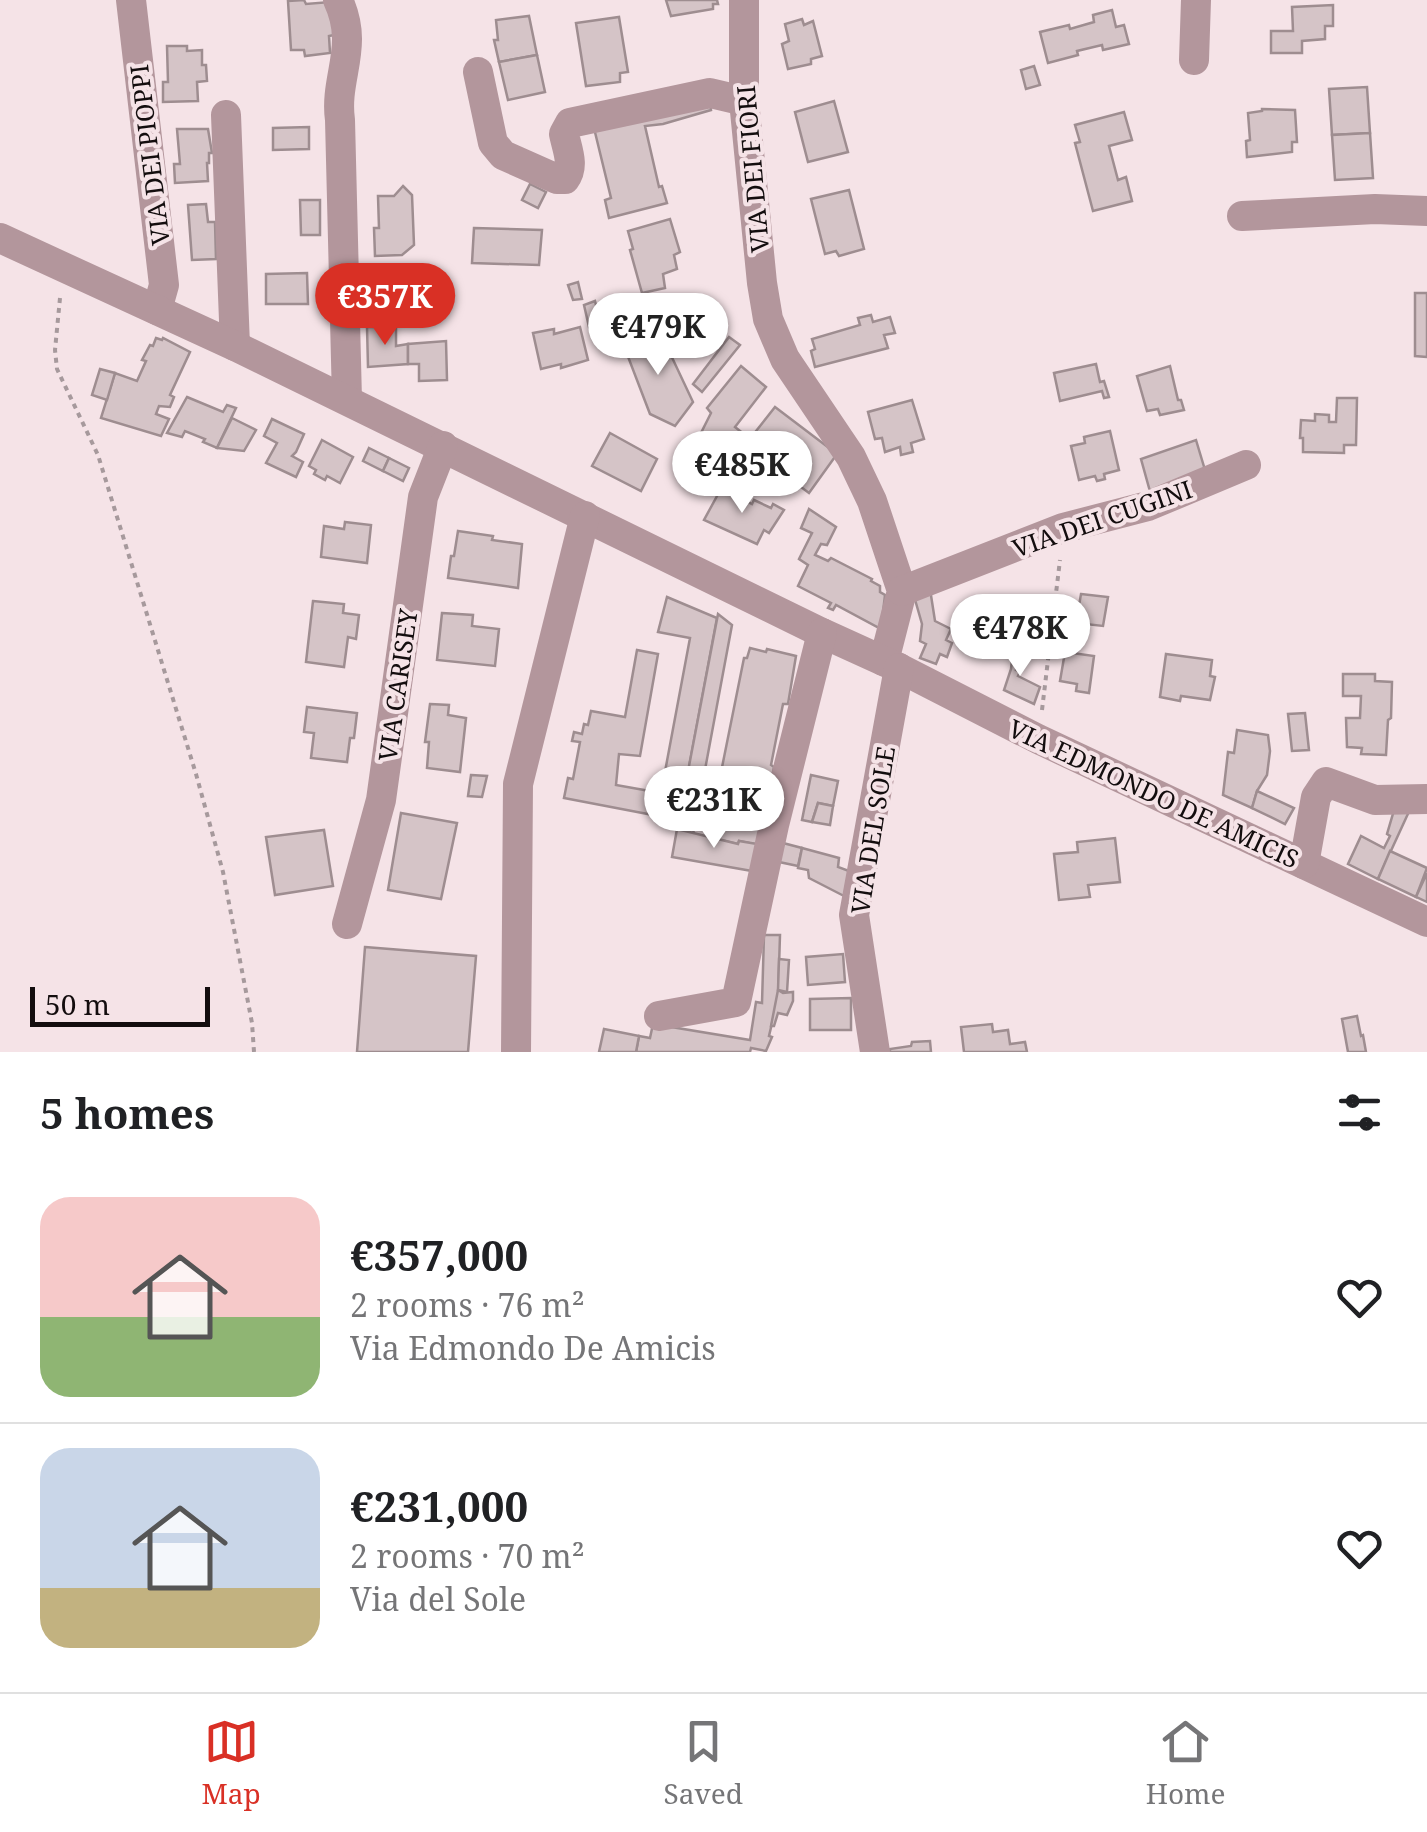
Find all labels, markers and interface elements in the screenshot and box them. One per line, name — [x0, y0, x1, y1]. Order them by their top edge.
street label: VIA DEI PIOPPI — [121, 63, 177, 247]
street label: VIA DEI FIORI — [728, 84, 776, 254]
pin: €357K — [315, 263, 455, 348]
text: €357K — [337, 274, 433, 317]
pin: €479K — [588, 293, 728, 378]
text: €479K — [610, 304, 706, 347]
pin: €485K — [672, 431, 812, 516]
text: €485K — [694, 442, 790, 485]
street label: VIA DEI CUGINI — [1008, 471, 1196, 565]
pin: €478K — [950, 594, 1090, 679]
text: €478K — [972, 605, 1068, 648]
street label: VIA CARISEY — [370, 606, 425, 763]
street label: VIA EDMONDO DE AMICIS — [1003, 711, 1305, 875]
street label: VIA DEL SOLE — [842, 744, 902, 916]
pin: €231K — [644, 766, 784, 851]
text: €231K — [666, 777, 762, 820]
scale bar — [30, 982, 210, 1026]
text: 50 m — [45, 985, 110, 1023]
text: 5 homes — [40, 1084, 214, 1141]
icon: filters — [1332, 1085, 1387, 1140]
text: €357,000 — [350, 1226, 528, 1283]
icon: home — [120, 1237, 240, 1357]
icon: heart — [1332, 1270, 1387, 1325]
text: 2 rooms · 76 m² — [350, 1283, 585, 1326]
text: Via Edmondo De Amicis — [350, 1326, 716, 1369]
text: €231,000 — [350, 1477, 528, 1534]
icon: home — [120, 1488, 240, 1608]
icon: heart — [1332, 1521, 1387, 1576]
text: 2 rooms · 70 m² — [350, 1534, 585, 1577]
text: Via del Sole — [350, 1577, 526, 1620]
tab: Map — [201, 1714, 261, 1812]
tab: Saved — [664, 1714, 743, 1812]
tab: Home — [1146, 1714, 1226, 1812]

